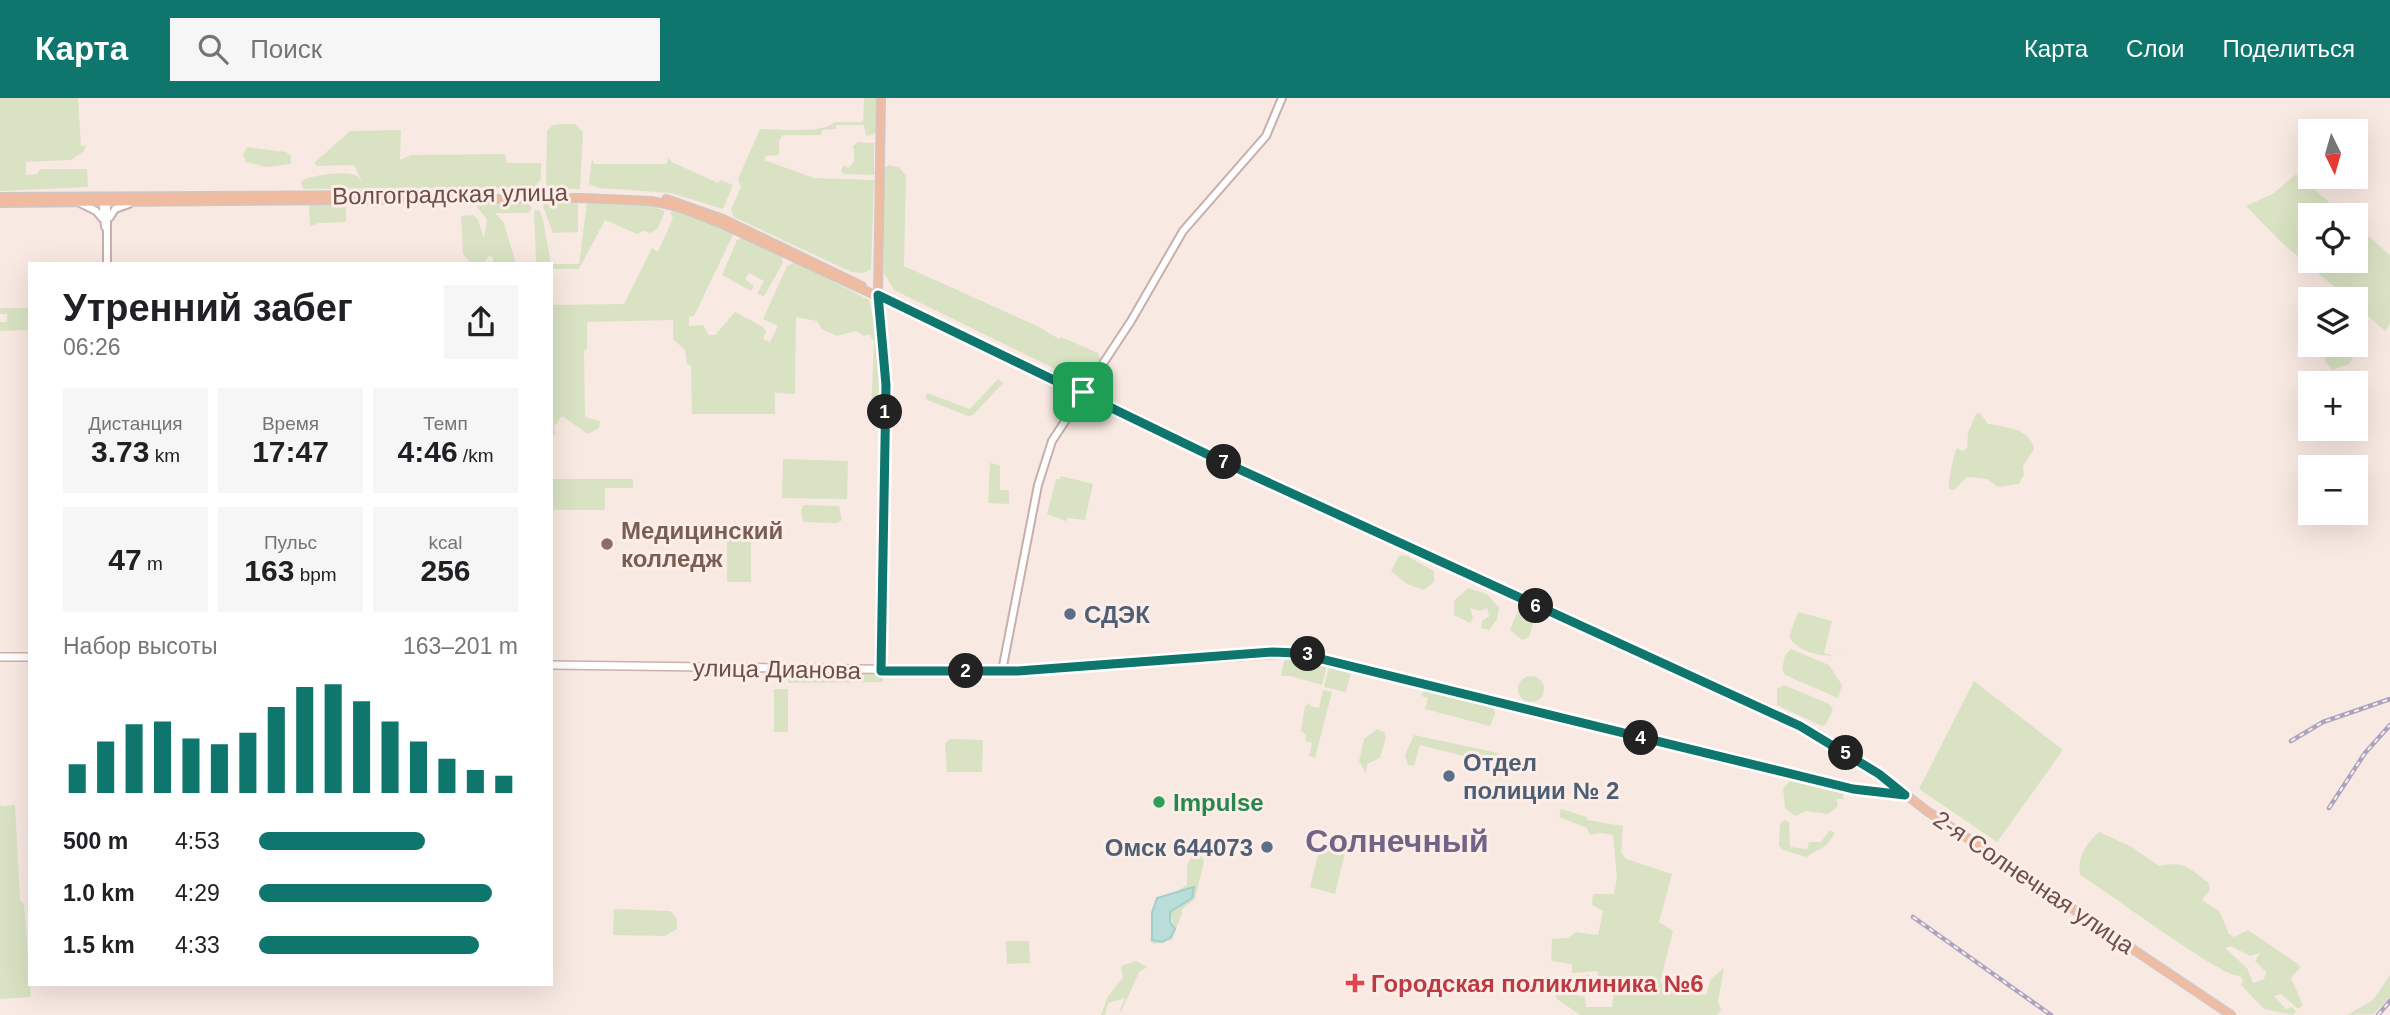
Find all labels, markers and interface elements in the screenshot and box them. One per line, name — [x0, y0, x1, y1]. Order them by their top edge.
search box — [170, 18, 660, 81]
text: Карта — [35, 30, 128, 67]
icon: search — [194, 30, 232, 68]
text: Поиск — [250, 34, 322, 64]
text: Карта — [2024, 35, 2088, 62]
text: Слои — [2126, 35, 2184, 62]
text: Поделиться — [2222, 35, 2355, 62]
north arrow — [2298, 119, 2368, 189]
map controls — [2298, 119, 2368, 525]
street label: Волгоградская улица — [332, 178, 569, 210]
button: locate — [2298, 203, 2368, 273]
button: share — [444, 285, 518, 359]
text: Утренний забег — [63, 287, 353, 329]
button: layers — [2298, 287, 2368, 357]
text: 06:26 — [63, 334, 121, 360]
pin — [1053, 362, 1113, 422]
button: + — [2298, 371, 2368, 441]
icon: arrive — [1064, 373, 1102, 411]
pin: 1 — [868, 394, 903, 430]
text: 1 — [879, 401, 890, 422]
text: Дистанция — [88, 413, 183, 434]
text: Время — [262, 413, 319, 434]
text: Темп — [423, 413, 468, 434]
text: 3.73 — [91, 435, 149, 468]
text: 17:47 — [252, 435, 329, 468]
text: 4:46 — [398, 435, 458, 468]
pin: 7 — [1206, 444, 1242, 480]
text: km — [149, 445, 180, 466]
text: /km — [458, 445, 493, 466]
text: 7 — [1218, 451, 1229, 472]
button: − — [2298, 455, 2368, 525]
place label: Медицинский колледж — [621, 517, 783, 572]
text: Пульс — [264, 532, 317, 553]
text: kcal — [429, 532, 462, 553]
marker: Медицинский колледж — [599, 536, 615, 552]
text: 47 — [108, 543, 142, 576]
text: m — [142, 553, 163, 574]
text: 163 — [244, 554, 294, 587]
text: 256 — [420, 554, 471, 587]
text: bpm — [294, 564, 337, 585]
pin: 6 — [1518, 588, 1554, 624]
text: 6 — [1530, 595, 1541, 616]
place label: СДЭК — [1084, 601, 1150, 628]
marker: СДЭК — [1062, 606, 1078, 622]
text: Набор высоты — [63, 633, 217, 659]
text: 163–201 m — [403, 633, 518, 659]
pin: 3 — [1290, 636, 1326, 672]
text: 3 — [1302, 643, 1313, 664]
street label: улица Дианова — [693, 654, 862, 684]
pin: 2 — [948, 654, 984, 688]
text: 2 — [960, 660, 971, 681]
pin: 4 — [1624, 720, 1658, 756]
text: 4 — [1635, 727, 1646, 748]
pin: 5 — [1828, 736, 1864, 770]
text: 5 — [1840, 742, 1851, 763]
place label: Отдел полиции № 2 — [1463, 749, 1619, 804]
marker: Отдел полиции № 2 — [1441, 768, 1457, 784]
place label: Impulse — [1173, 789, 1264, 816]
marker: Impulse — [1151, 794, 1167, 810]
street label: 2-я Солнечная улица — [1929, 805, 2140, 959]
district label: Солнечный — [1305, 823, 1489, 859]
text: 500 m — [63, 828, 128, 854]
text: 4:53 — [175, 828, 220, 854]
place label: Омск 644073 — [1105, 834, 1253, 861]
marker: Омск 644073 — [1259, 839, 1275, 855]
text: 1.0 km — [63, 880, 135, 906]
text: 4:29 — [175, 880, 220, 906]
text: 1.5 km — [63, 932, 135, 958]
text: 4:33 — [175, 932, 220, 958]
place label: Городская поликлиника №6 — [1371, 970, 1704, 997]
marker: Городская поликлиника №6 — [1345, 973, 1365, 993]

